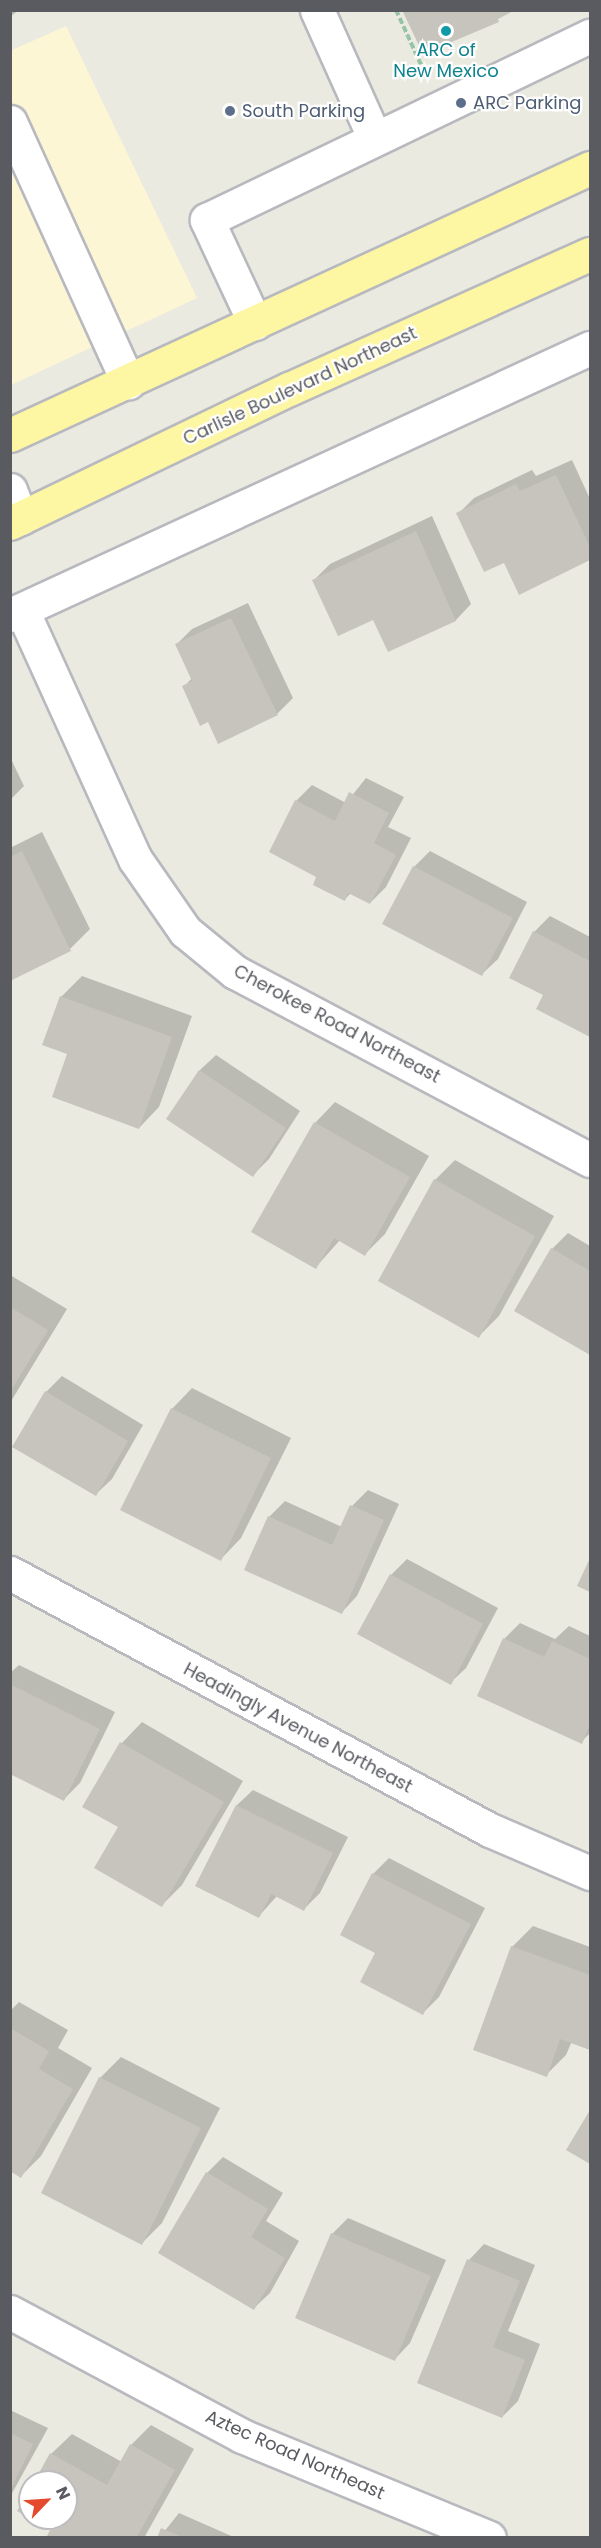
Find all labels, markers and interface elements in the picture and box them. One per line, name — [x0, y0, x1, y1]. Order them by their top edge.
marker: ARC of New Mexico — [439, 24, 453, 38]
place label: ARC of New Mexico — [393, 40, 499, 82]
place label: ARC Parking — [473, 92, 581, 114]
marker: ARC Parking — [454, 96, 468, 110]
place label: South Parking — [242, 100, 365, 122]
marker: South Parking — [223, 104, 237, 118]
street label: Carlisle Boulevard Northeast — [180, 322, 420, 450]
street label: Cherokee Road Northeast — [230, 960, 444, 1088]
street label: Headingly Avenue Northeast — [180, 1658, 416, 1798]
street label: Aztec Road Northeast — [202, 2406, 388, 2504]
north arrow — [18, 2470, 78, 2530]
text: N — [50, 2483, 76, 2503]

